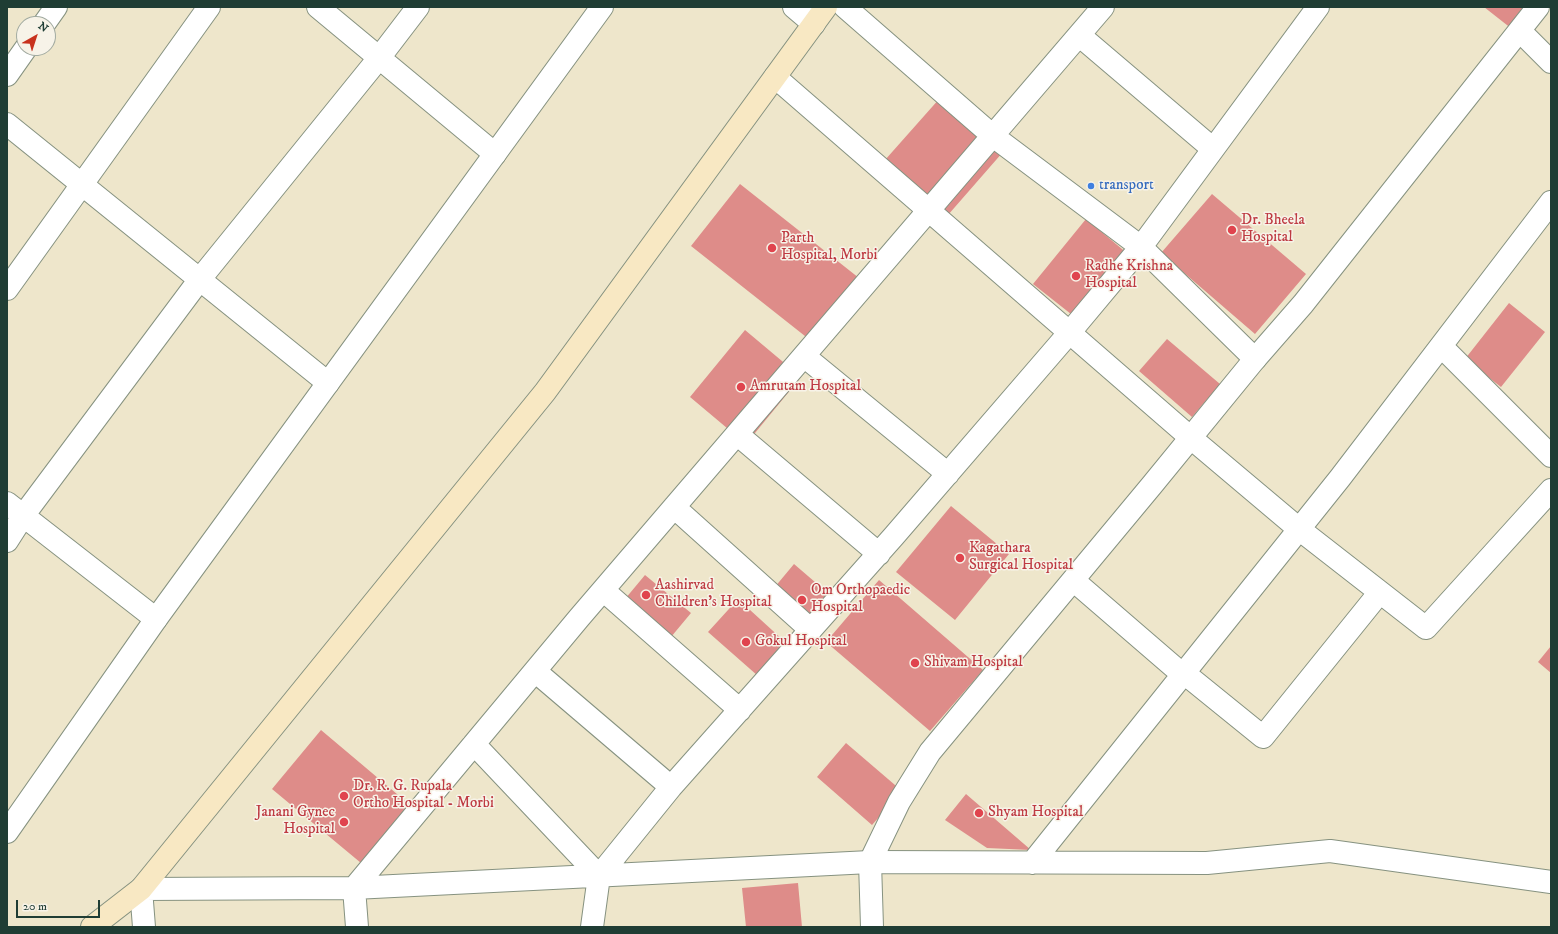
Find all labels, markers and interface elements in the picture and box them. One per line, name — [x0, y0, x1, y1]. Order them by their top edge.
north arrow — [16, 16, 56, 56]
text: N — [35, 19, 51, 36]
place label: transport — [1099, 177, 1154, 195]
marker: transport — [1086, 181, 1096, 191]
place label: Dr. Bheela Hospital — [1241, 212, 1305, 247]
marker: Dr. Bheela Hospital — [1226, 224, 1238, 236]
place label: Parth Hospital, Morbi — [781, 230, 877, 265]
marker: Parth Hospital, Morbi — [766, 242, 778, 254]
place label: Radhe Krishna Hospital — [1085, 258, 1173, 293]
marker: Radhe Krishna Hospital — [1070, 270, 1082, 282]
place label: Amrutam Hospital — [750, 378, 861, 396]
marker: Amrutam Hospital — [735, 381, 747, 393]
place label: Kagathara Surgical Hospital — [969, 540, 1073, 575]
marker: Kagathara Surgical Hospital — [954, 552, 966, 564]
place label: Aashirvad Children's Hospital — [655, 577, 772, 612]
place label: Om Orthopaedic Hospital — [811, 582, 910, 617]
marker: Aashirvad Children's Hospital — [640, 589, 652, 601]
marker: Om Orthopaedic Hospital — [796, 594, 808, 606]
place label: Gokul Hospital — [755, 633, 847, 651]
marker: Gokul Hospital — [740, 636, 752, 648]
place label: Shivam Hospital — [924, 654, 1023, 672]
marker: Shivam Hospital — [909, 657, 921, 669]
place label: Dr. R. G. Rupala Ortho Hospital - Morbi — [353, 778, 494, 813]
marker: Dr. R. G. Rupala Ortho Hospital - Morbi — [338, 790, 350, 802]
place label: Janani Gynec Hospital — [256, 804, 335, 839]
place label: Shyam Hospital — [988, 804, 1083, 822]
marker: Shyam Hospital — [973, 807, 985, 819]
marker: Janani Gynec Hospital — [338, 816, 350, 828]
scale bar — [18, 892, 102, 918]
text: 20 m — [23, 899, 47, 914]

